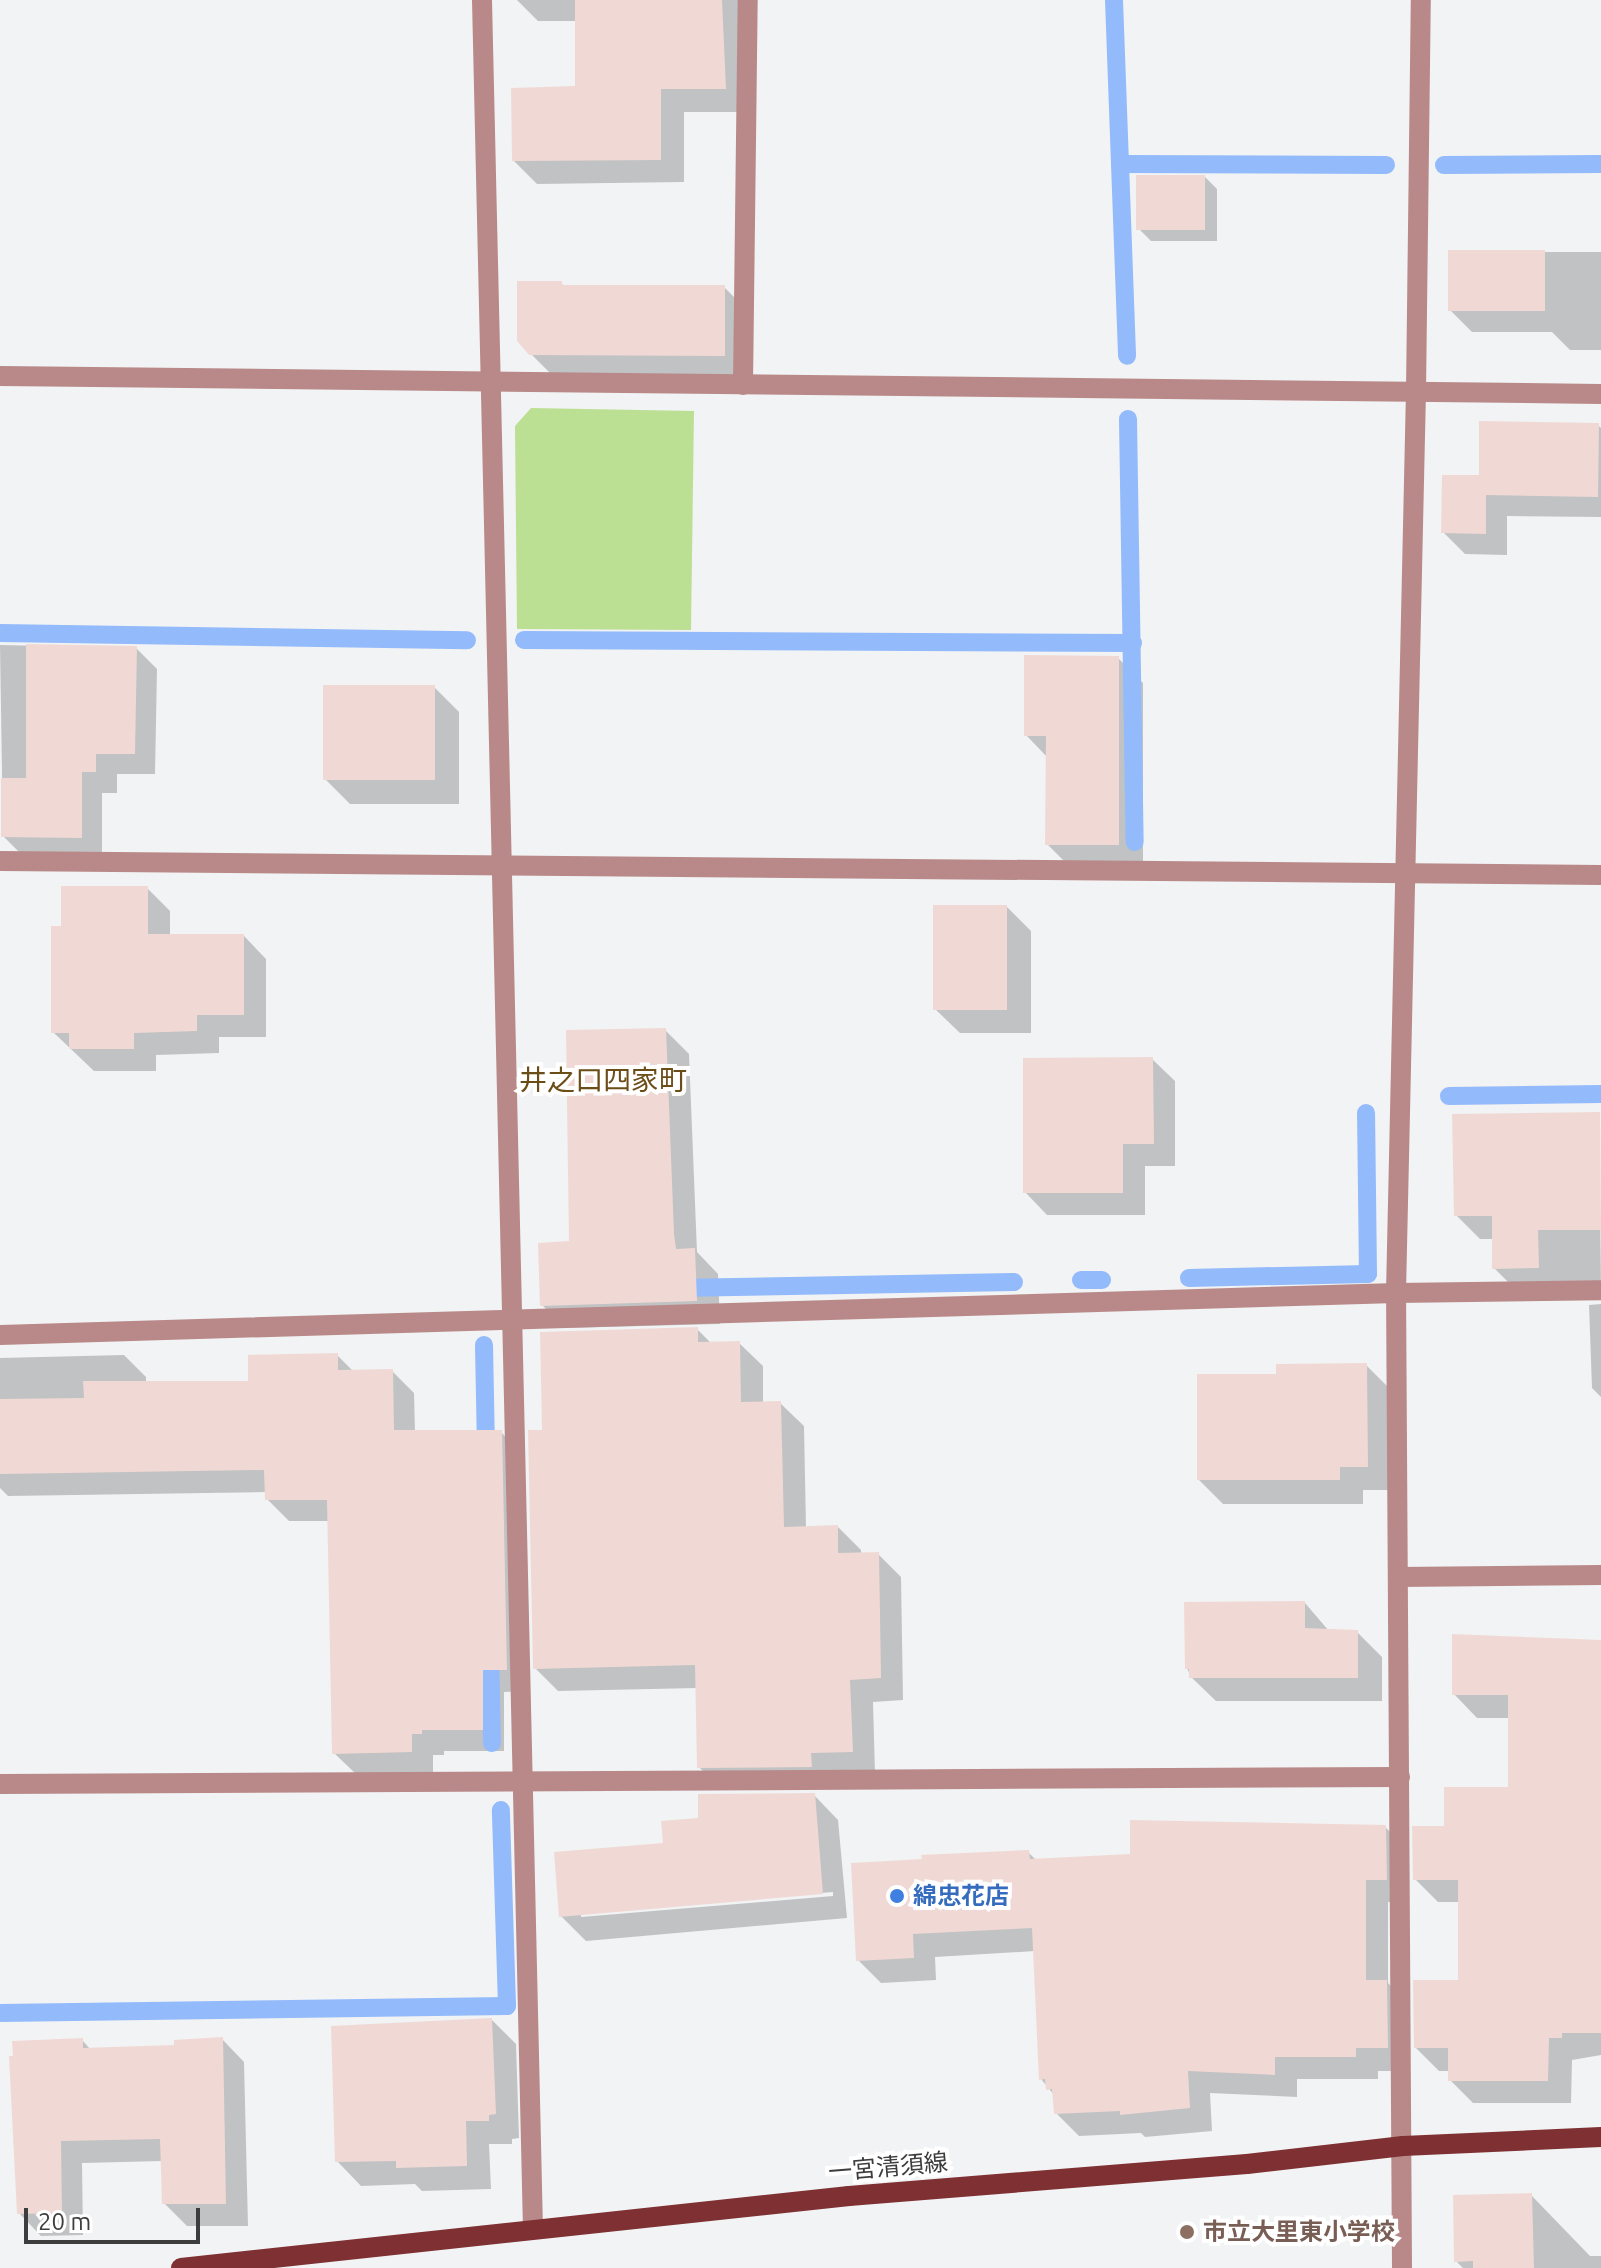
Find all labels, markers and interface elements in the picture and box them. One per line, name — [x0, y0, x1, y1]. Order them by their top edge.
district label: 井之口四家町 — [519, 1063, 687, 1097]
place label: 綿忠花店 — [913, 1882, 1009, 1910]
marker: 綿忠花店 — [888, 1887, 906, 1905]
street label: 一宮清須線 — [827, 2147, 949, 2187]
scale bar — [28, 2192, 204, 2242]
text: 20 m — [38, 2208, 91, 2235]
place label: 市立大里東小学校 — [1203, 2218, 1395, 2246]
marker: 市立大里東小学校 — [1178, 2223, 1196, 2241]

